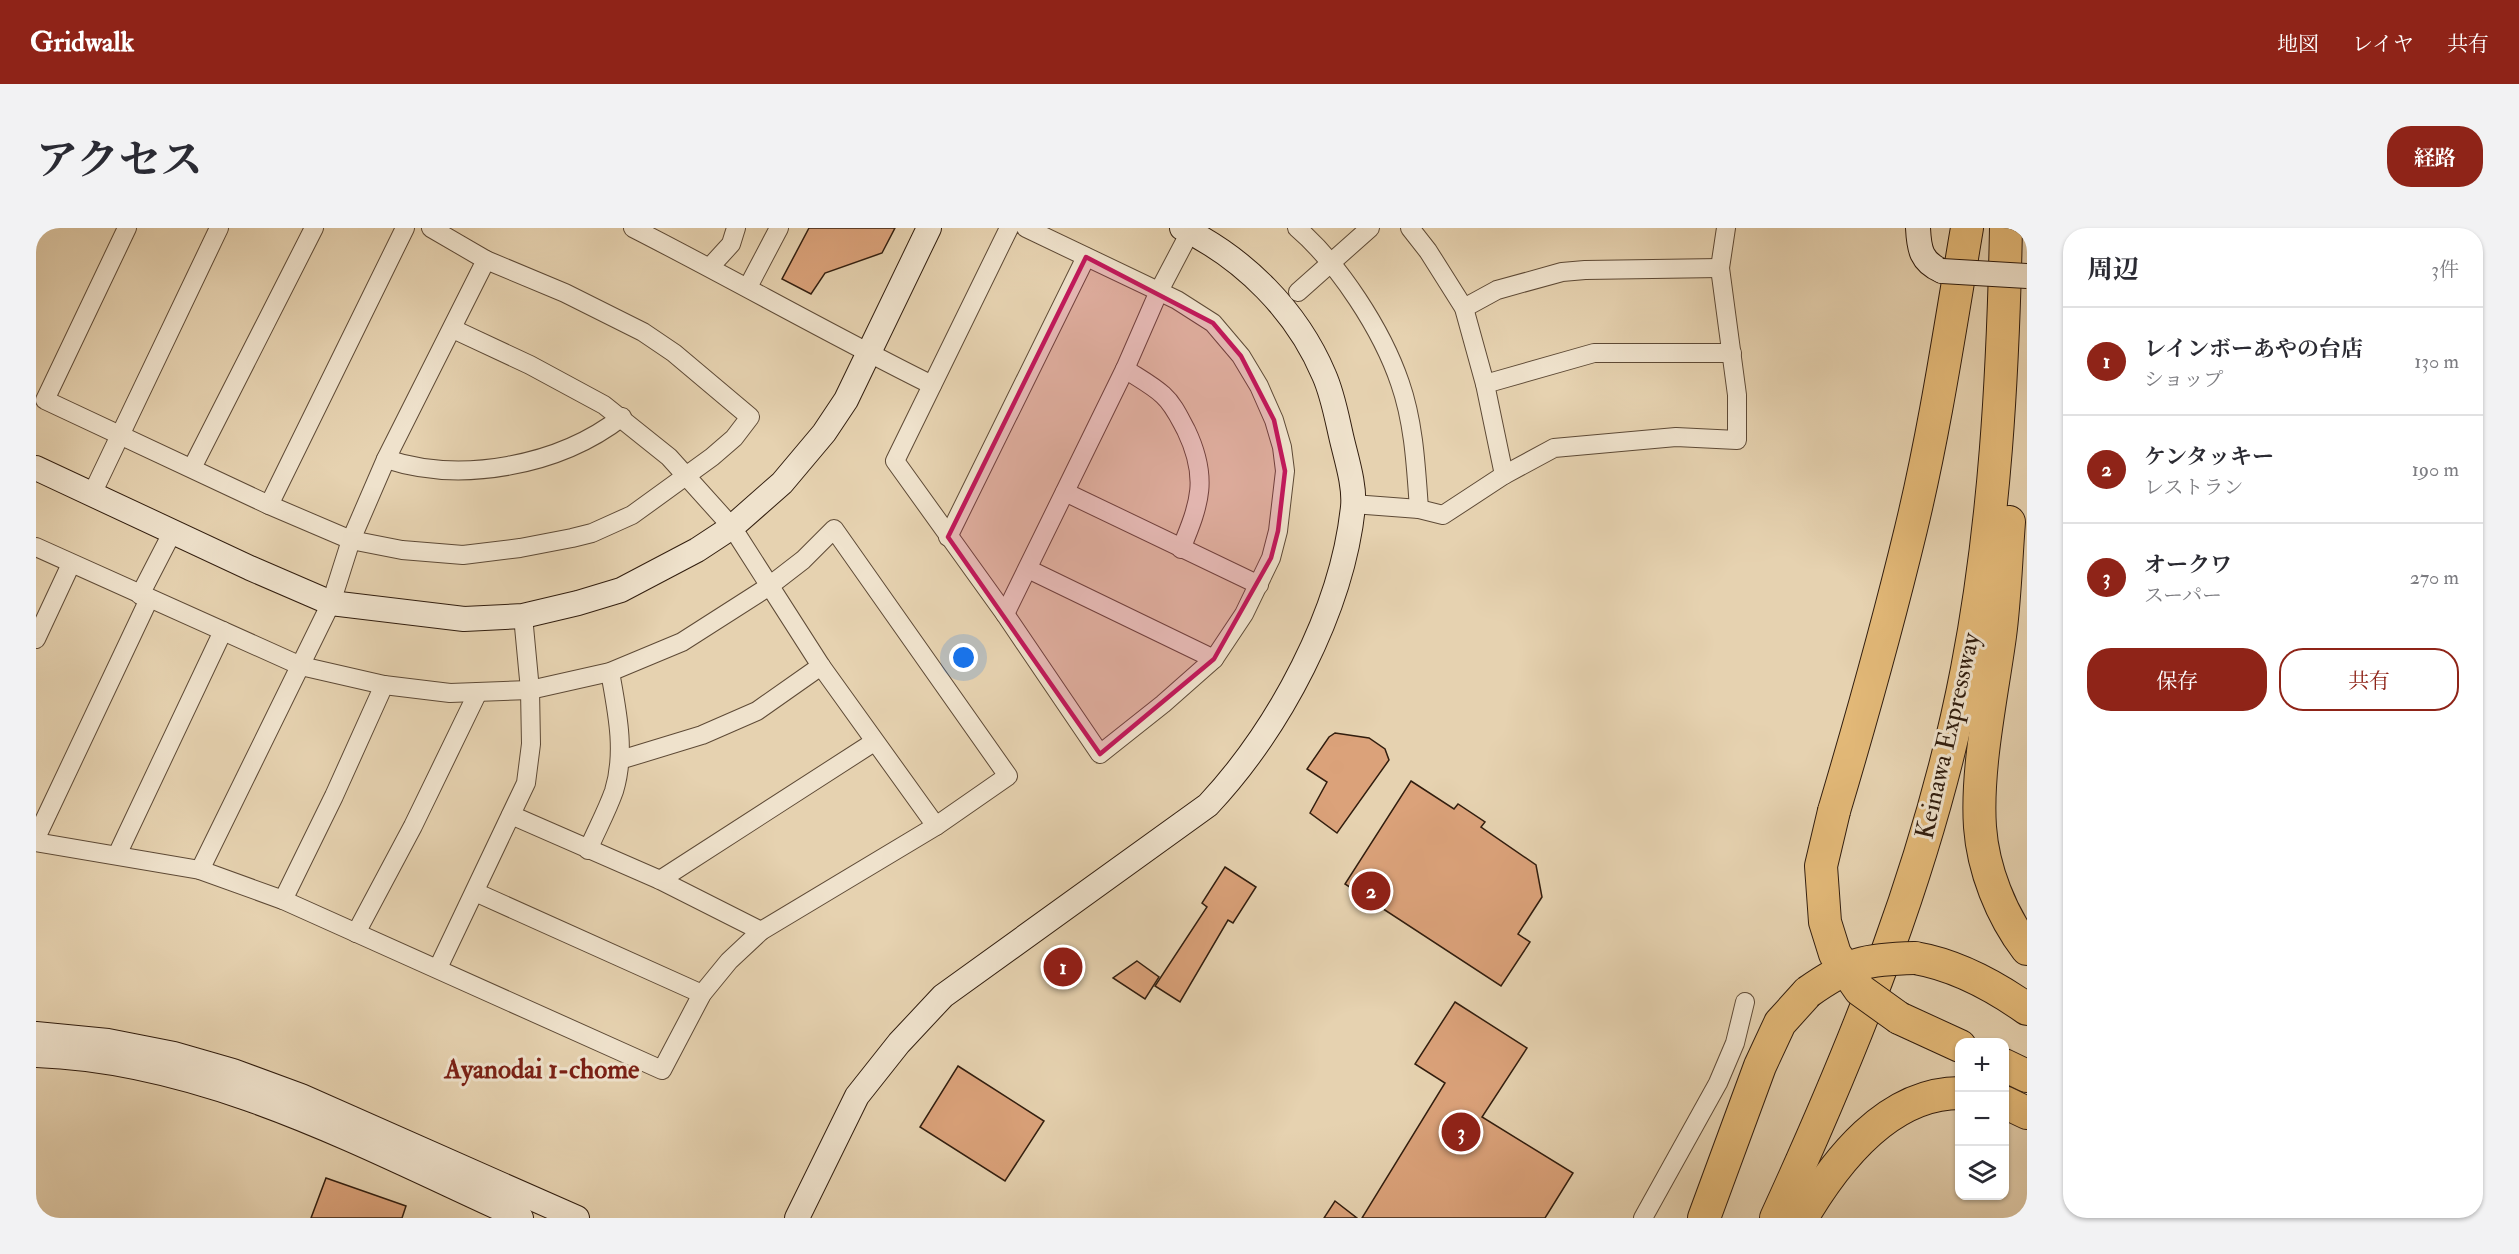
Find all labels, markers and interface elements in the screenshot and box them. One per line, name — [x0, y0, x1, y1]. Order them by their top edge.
text: Gridwalk — [30, 25, 134, 60]
text: 地図 — [2277, 31, 2319, 58]
text: レイヤ — [2352, 31, 2414, 58]
text: 共有 — [2447, 31, 2489, 58]
button: 経路 — [2387, 126, 2483, 187]
text: アクセス — [36, 135, 203, 187]
text: 周辺 — [2087, 254, 2139, 286]
text: 3件 — [2431, 257, 2459, 282]
text: レインボーあやの台店 — [2144, 335, 2363, 363]
text: 1 — [2103, 349, 2110, 374]
text: 130 m — [2414, 349, 2459, 374]
text: ショップ — [2144, 367, 2224, 392]
text: ケンタッキー — [2144, 443, 2274, 471]
text: 2 — [2101, 457, 2112, 482]
text: 190 m — [2412, 457, 2459, 482]
text: レストラン — [2144, 475, 2243, 500]
text: オークワ — [2144, 551, 2232, 579]
text: 3 — [2103, 565, 2110, 590]
text: 270 m — [2410, 565, 2459, 590]
text: スーパー — [2144, 583, 2222, 608]
street label: Keinawa Expressway — [1909, 629, 1988, 843]
your location — [949, 643, 978, 672]
button: 保存 — [2087, 648, 2267, 711]
button: 共有 — [2279, 648, 2459, 711]
pin: 2 — [1352, 868, 1390, 914]
pin: 1 — [1044, 944, 1082, 990]
map controls — [1955, 1038, 2009, 1200]
button: + — [1955, 1038, 2009, 1092]
district label: Ayanodai 1-chome — [444, 1053, 640, 1087]
button: − — [1955, 1092, 2009, 1146]
pin: 3 — [1442, 1110, 1480, 1154]
button: layers — [1955, 1146, 2009, 1200]

